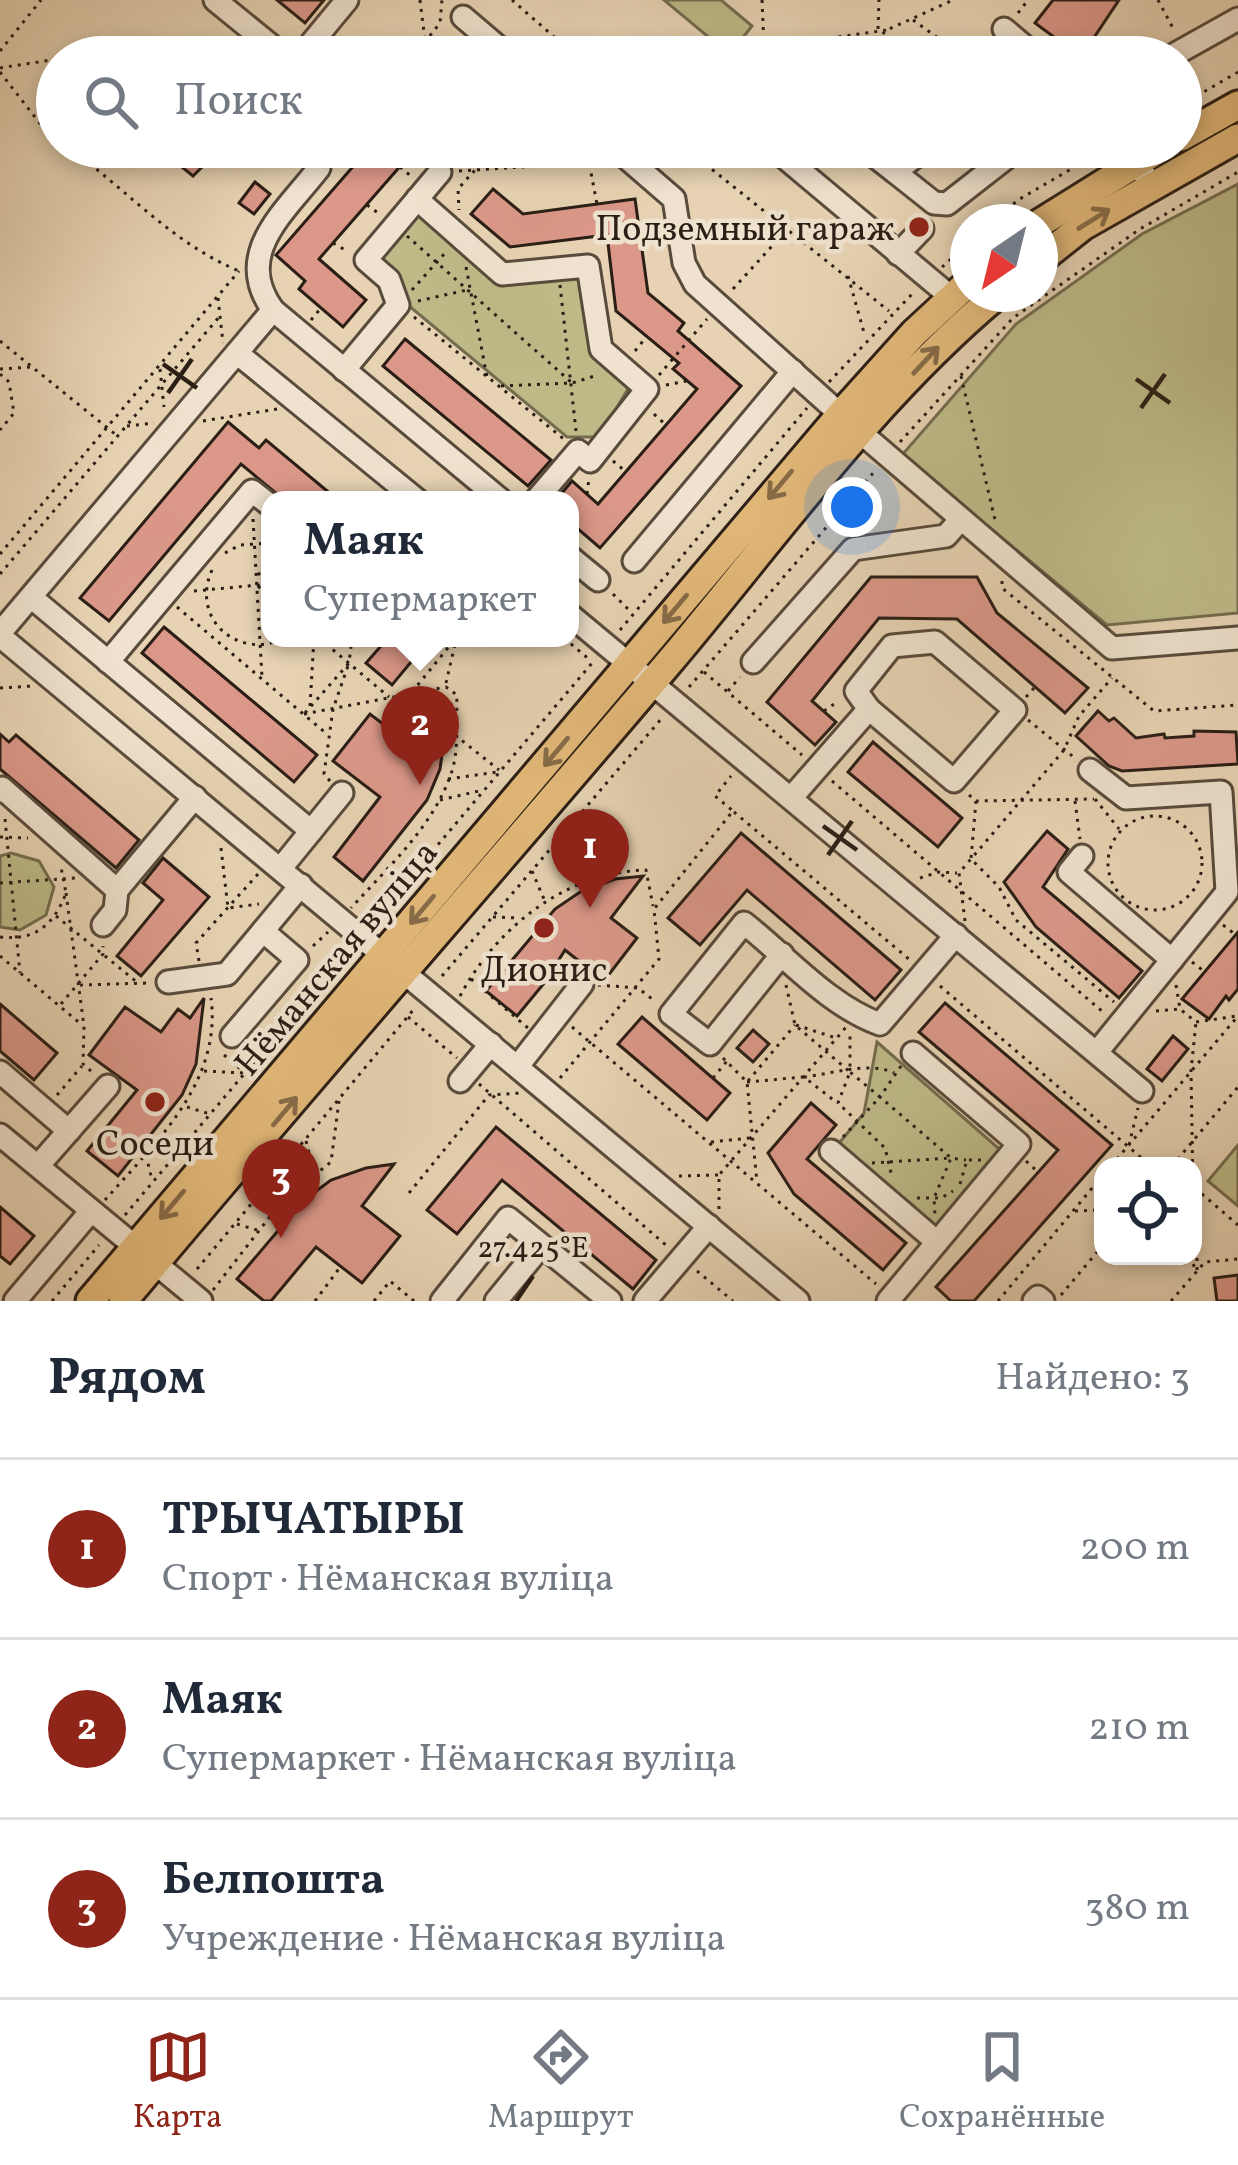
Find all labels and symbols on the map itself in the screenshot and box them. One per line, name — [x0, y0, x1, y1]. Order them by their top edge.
north arrow — [950, 204, 1058, 312]
place label: Подземный гараж — [596, 206, 895, 256]
one-way arrow — [1076, 207, 1110, 232]
marker: Подземный гараж — [906, 214, 932, 240]
one-way arrow — [912, 346, 939, 376]
one-way arrow — [767, 469, 795, 500]
your location — [822, 477, 882, 537]
one-way arrow — [661, 593, 689, 624]
pin: 2 — [381, 686, 459, 785]
one-way arrow — [542, 736, 570, 767]
pin: 1 — [551, 809, 629, 908]
street label: Нёманская вуліца — [224, 831, 452, 1088]
one-way arrow — [409, 894, 437, 925]
marker: Дионис — [531, 915, 557, 941]
place label: Дионис — [480, 947, 608, 997]
marker: Соседи — [142, 1089, 168, 1115]
one-way arrow — [270, 1096, 298, 1127]
place label: Соседи — [96, 1121, 214, 1171]
pin: 3 — [242, 1139, 320, 1238]
one-way arrow — [159, 1189, 187, 1220]
text: 27.425°E — [477, 1228, 589, 1270]

